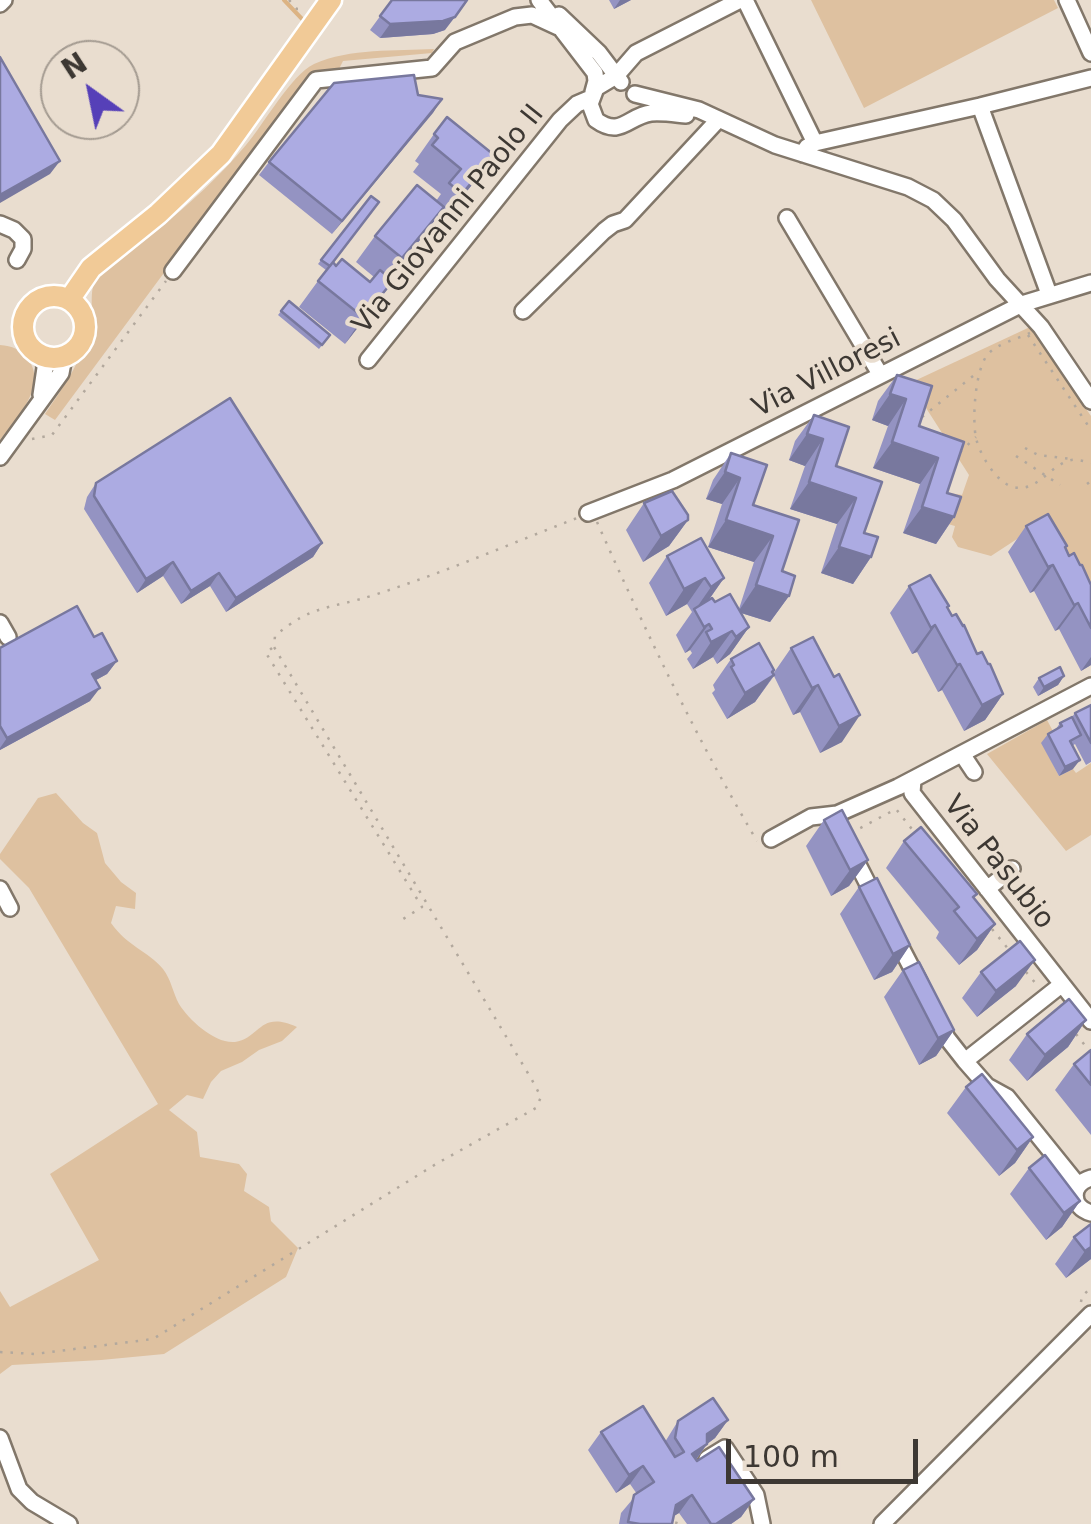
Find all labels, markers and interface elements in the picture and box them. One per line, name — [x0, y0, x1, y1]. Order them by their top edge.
north arrow — [40, 40, 140, 140]
text: N — [56, 46, 93, 86]
street label: Via Giovanni Paolo II — [346, 99, 552, 341]
street label: Via Villoresi — [747, 322, 907, 426]
street label: Via Pasubio — [935, 790, 1061, 936]
scale bar — [731, 1419, 924, 1481]
text: 100 m — [743, 1439, 839, 1474]

